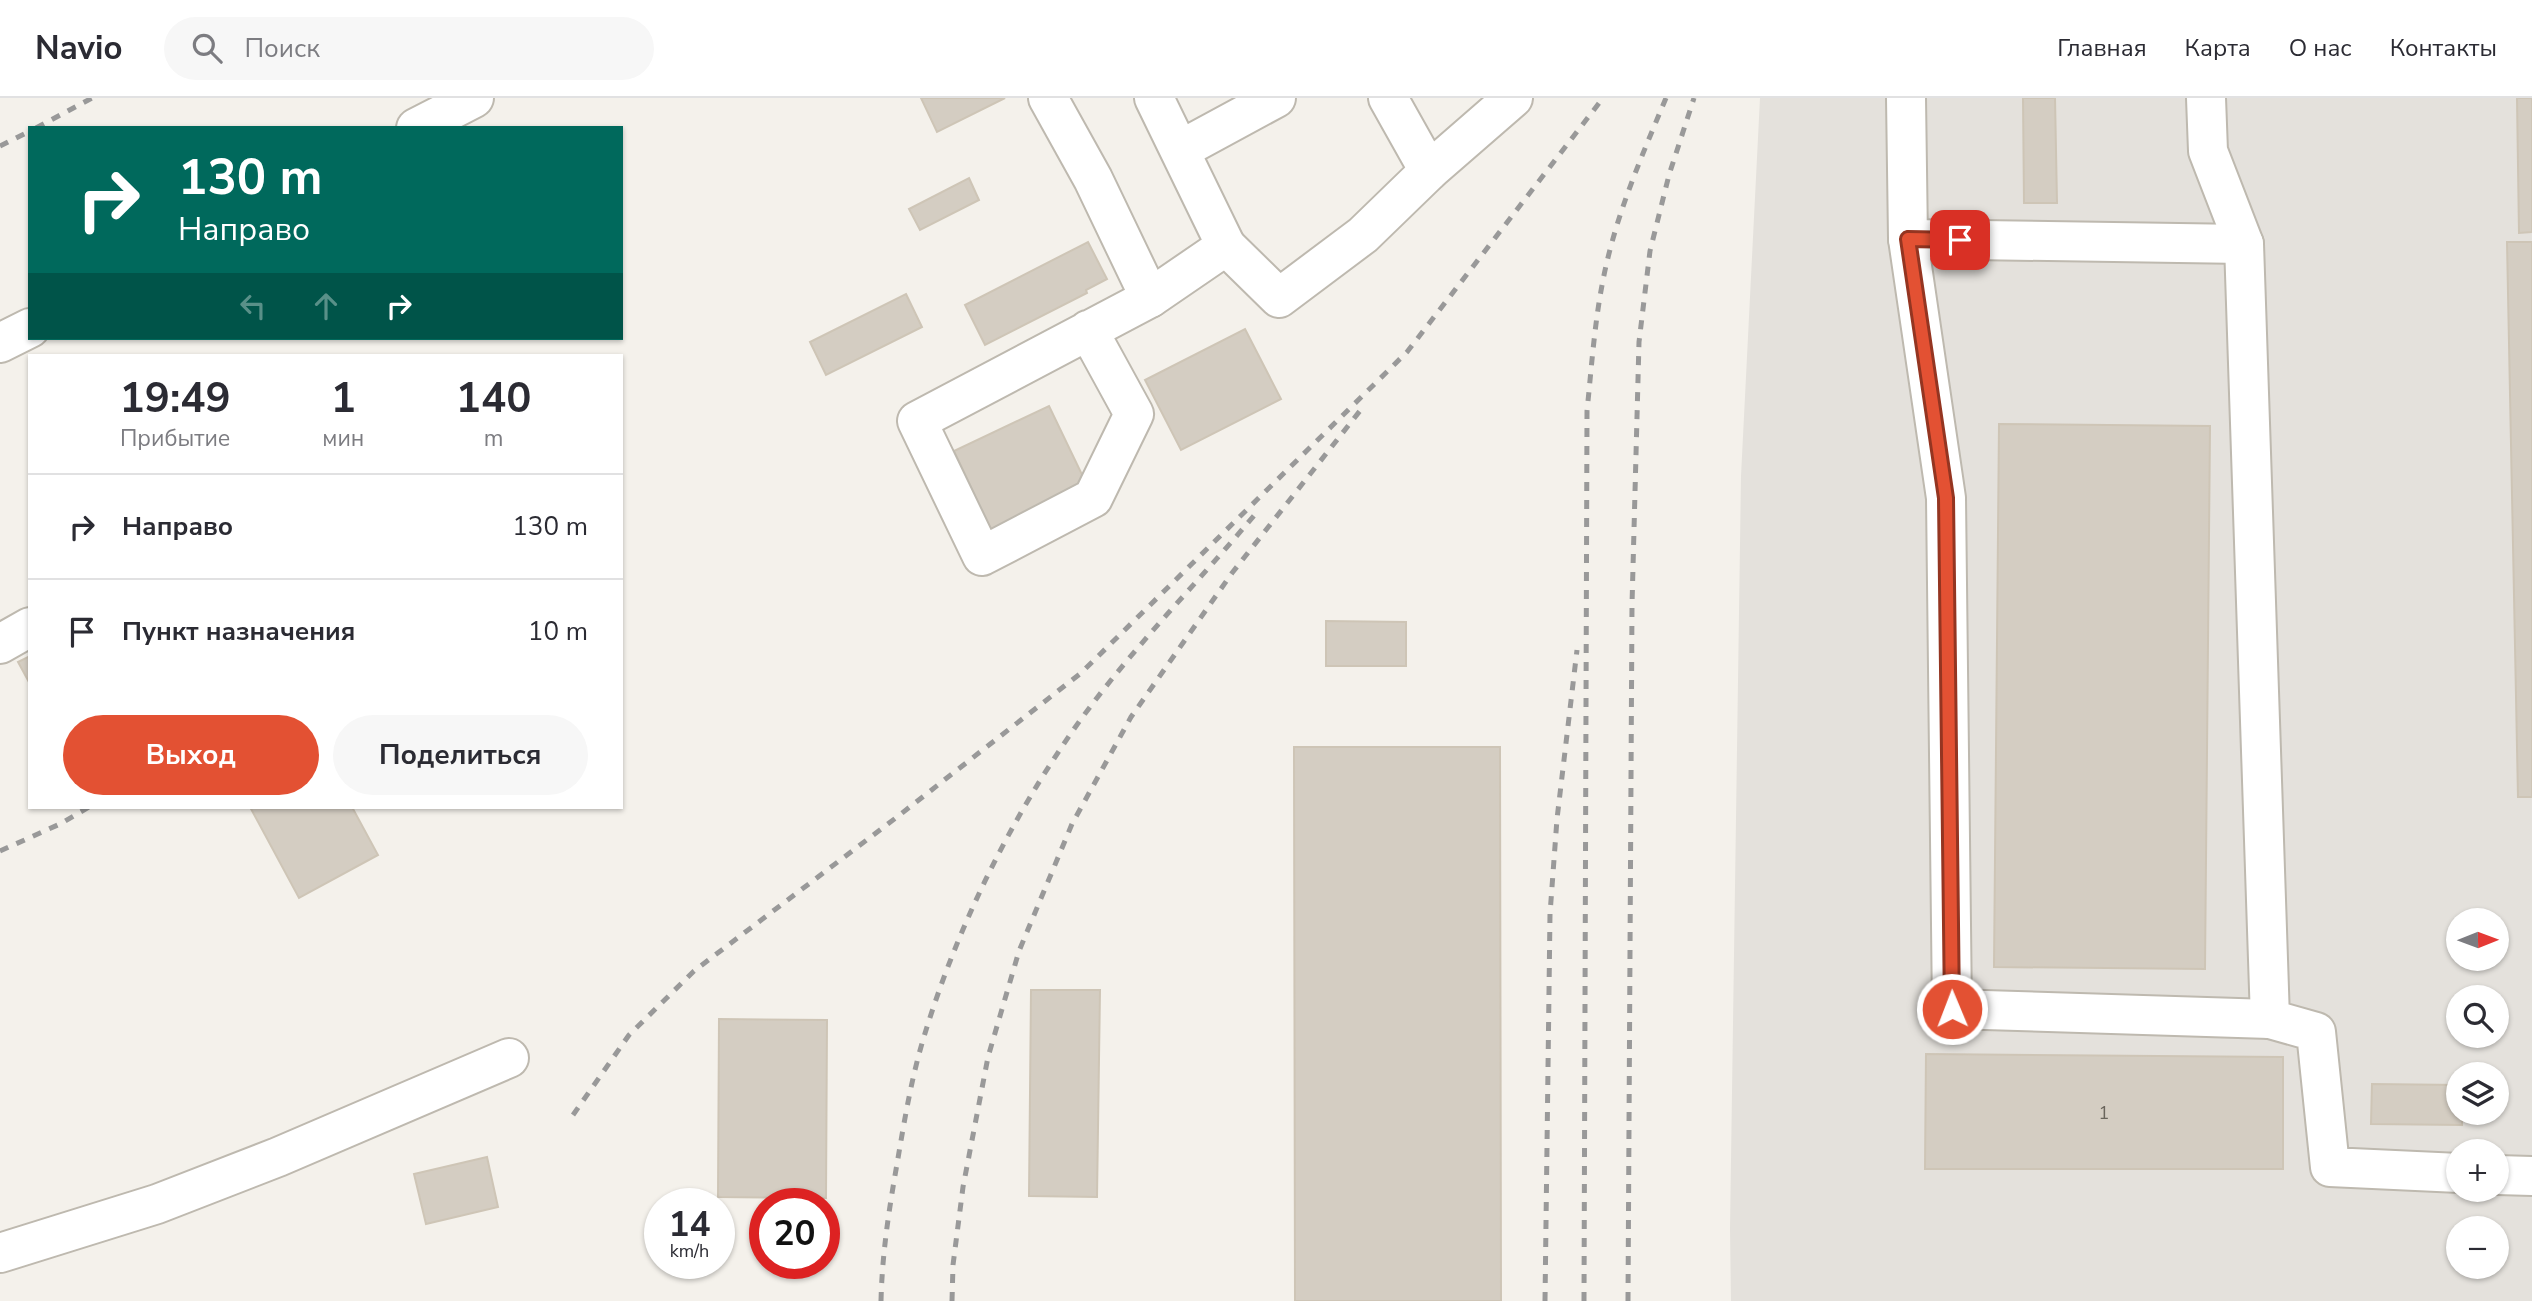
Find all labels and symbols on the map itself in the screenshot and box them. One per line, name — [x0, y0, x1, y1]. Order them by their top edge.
pin — [1930, 210, 1990, 270]
north arrow — [2446, 908, 2510, 971]
position arrow — [1915, 972, 1989, 1046]
house number: 1 — [2099, 1101, 2109, 1125]
speed limit sign: 20 — [749, 1188, 840, 1279]

